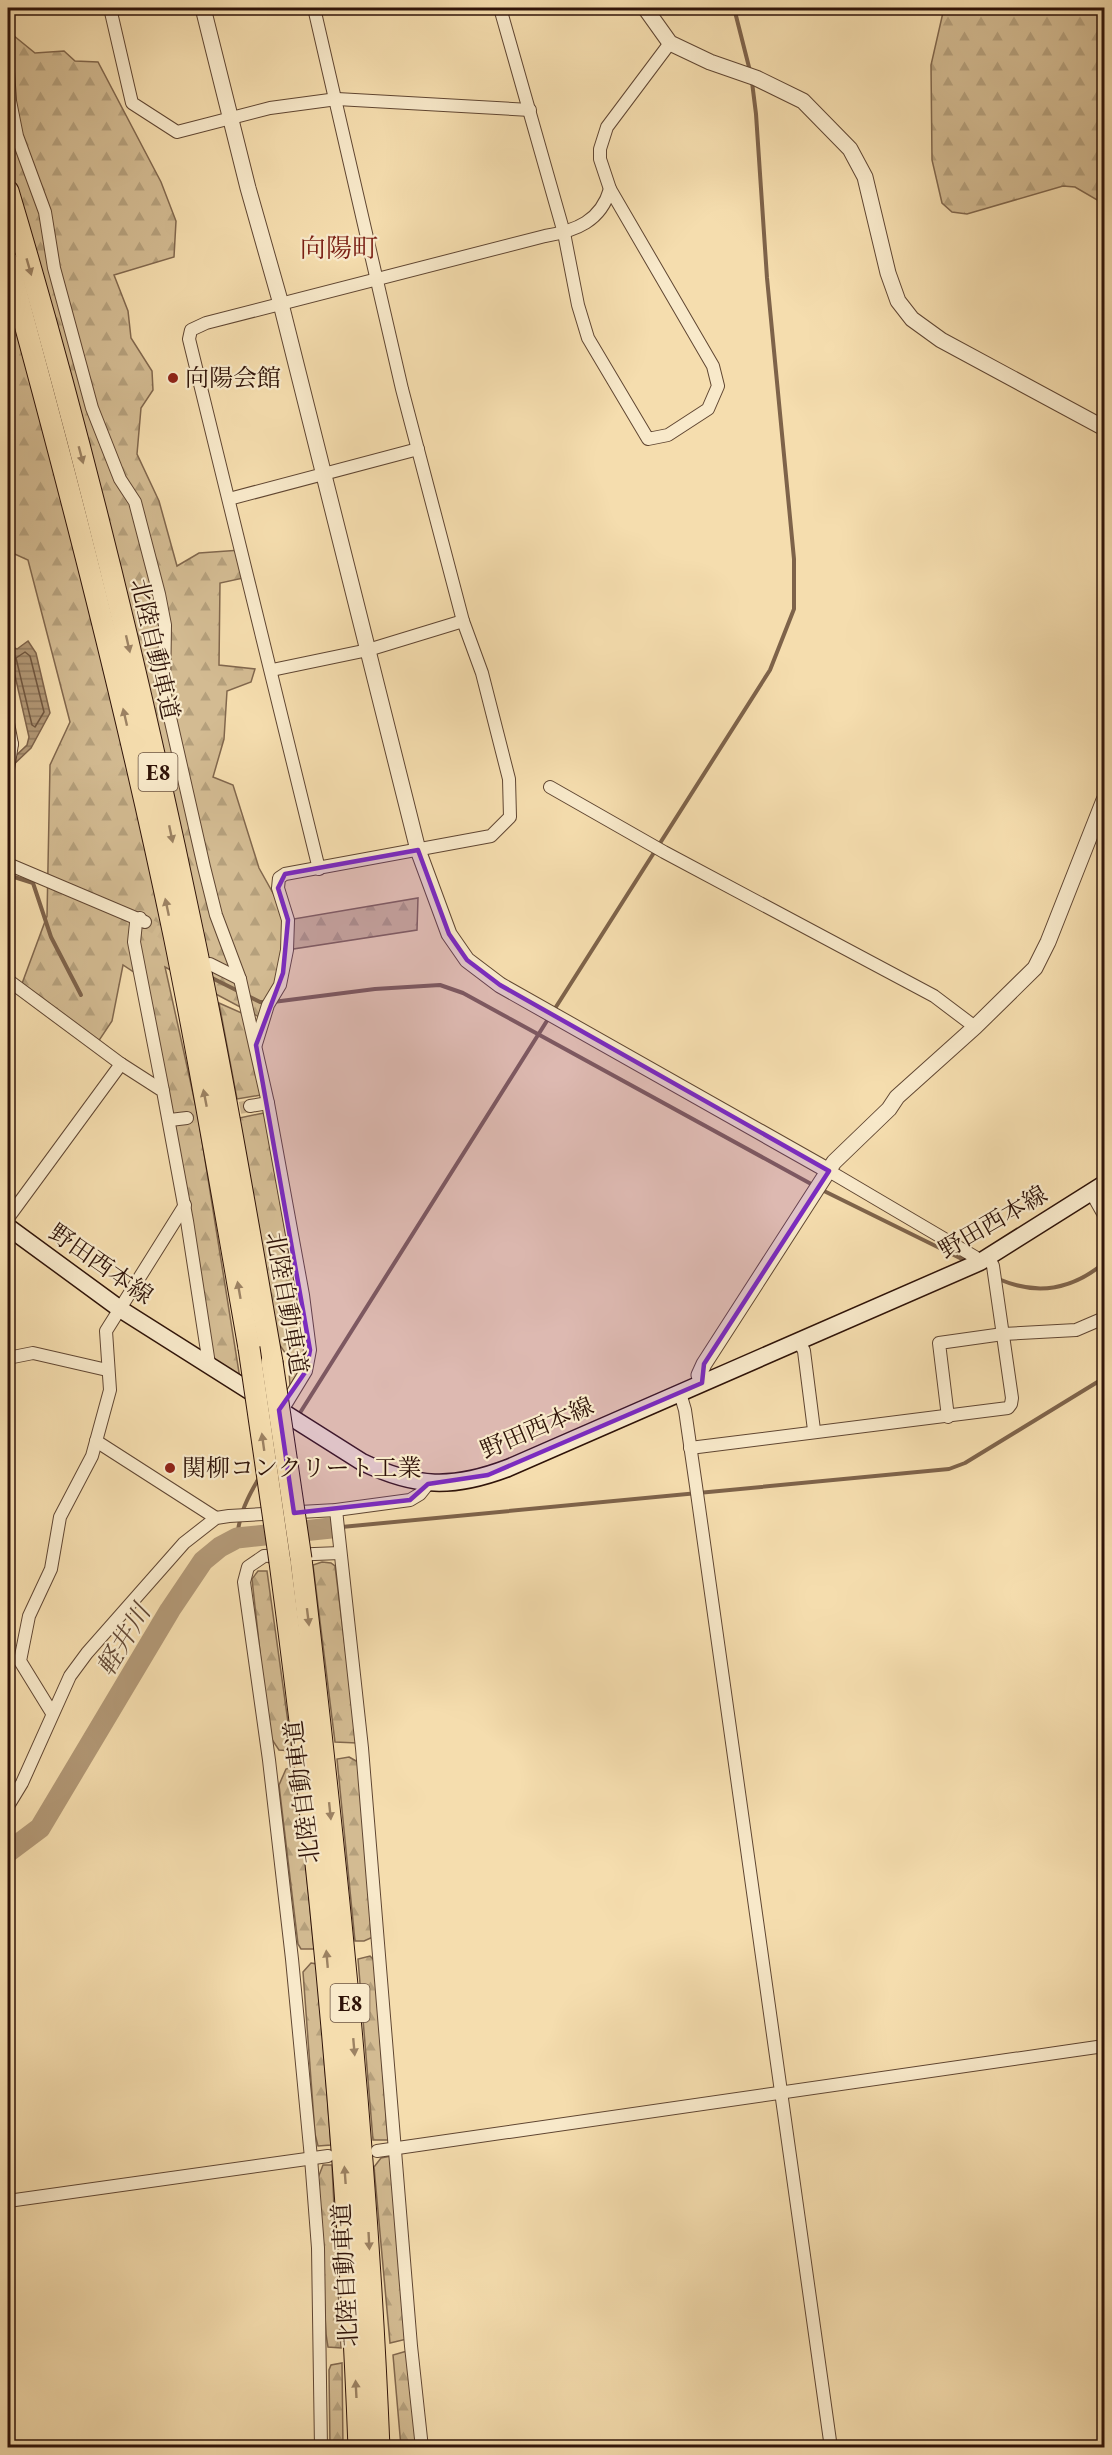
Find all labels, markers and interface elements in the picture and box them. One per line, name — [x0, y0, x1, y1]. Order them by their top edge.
district label: 向陽町 — [300, 231, 378, 265]
one-way arrow — [25, 258, 34, 276]
place label: 向陽会館 — [185, 362, 281, 393]
marker: 向陽会館 — [166, 371, 180, 385]
one-way arrow — [76, 446, 86, 464]
street label: 北陸自動車道 — [124, 575, 187, 723]
one-way arrow — [123, 635, 133, 654]
one-way arrow — [120, 707, 129, 726]
road number: E8 — [138, 753, 178, 791]
one-way arrow — [167, 825, 177, 844]
one-way arrow — [162, 898, 172, 916]
one-way arrow — [200, 1089, 209, 1108]
street label: 野田西本線 — [933, 1178, 1052, 1265]
street label: 野田西本線 — [43, 1216, 159, 1311]
street label: 北陸自動車道 — [260, 1229, 315, 1377]
one-way arrow — [234, 1281, 243, 1300]
street label: 野田西本線 — [476, 1390, 598, 1465]
one-way arrow — [258, 1432, 267, 1451]
place label: 関柳コンクリート工業 — [182, 1452, 422, 1483]
marker: 関柳コンクリート工業 — [163, 1461, 177, 1475]
water label: 軽井川 — [88, 1595, 159, 1682]
one-way arrow — [303, 1608, 312, 1627]
street label: 北陸自動車道 — [277, 1719, 326, 1865]
one-way arrow — [326, 1802, 335, 1821]
one-way arrow — [322, 1950, 331, 1969]
road number: E8 — [330, 1984, 370, 2022]
one-way arrow — [349, 2037, 359, 2056]
one-way arrow — [340, 2165, 350, 2184]
street label: 北陸自動車道 — [325, 2202, 364, 2348]
one-way arrow — [364, 2232, 373, 2251]
one-way arrow — [352, 2380, 361, 2399]

